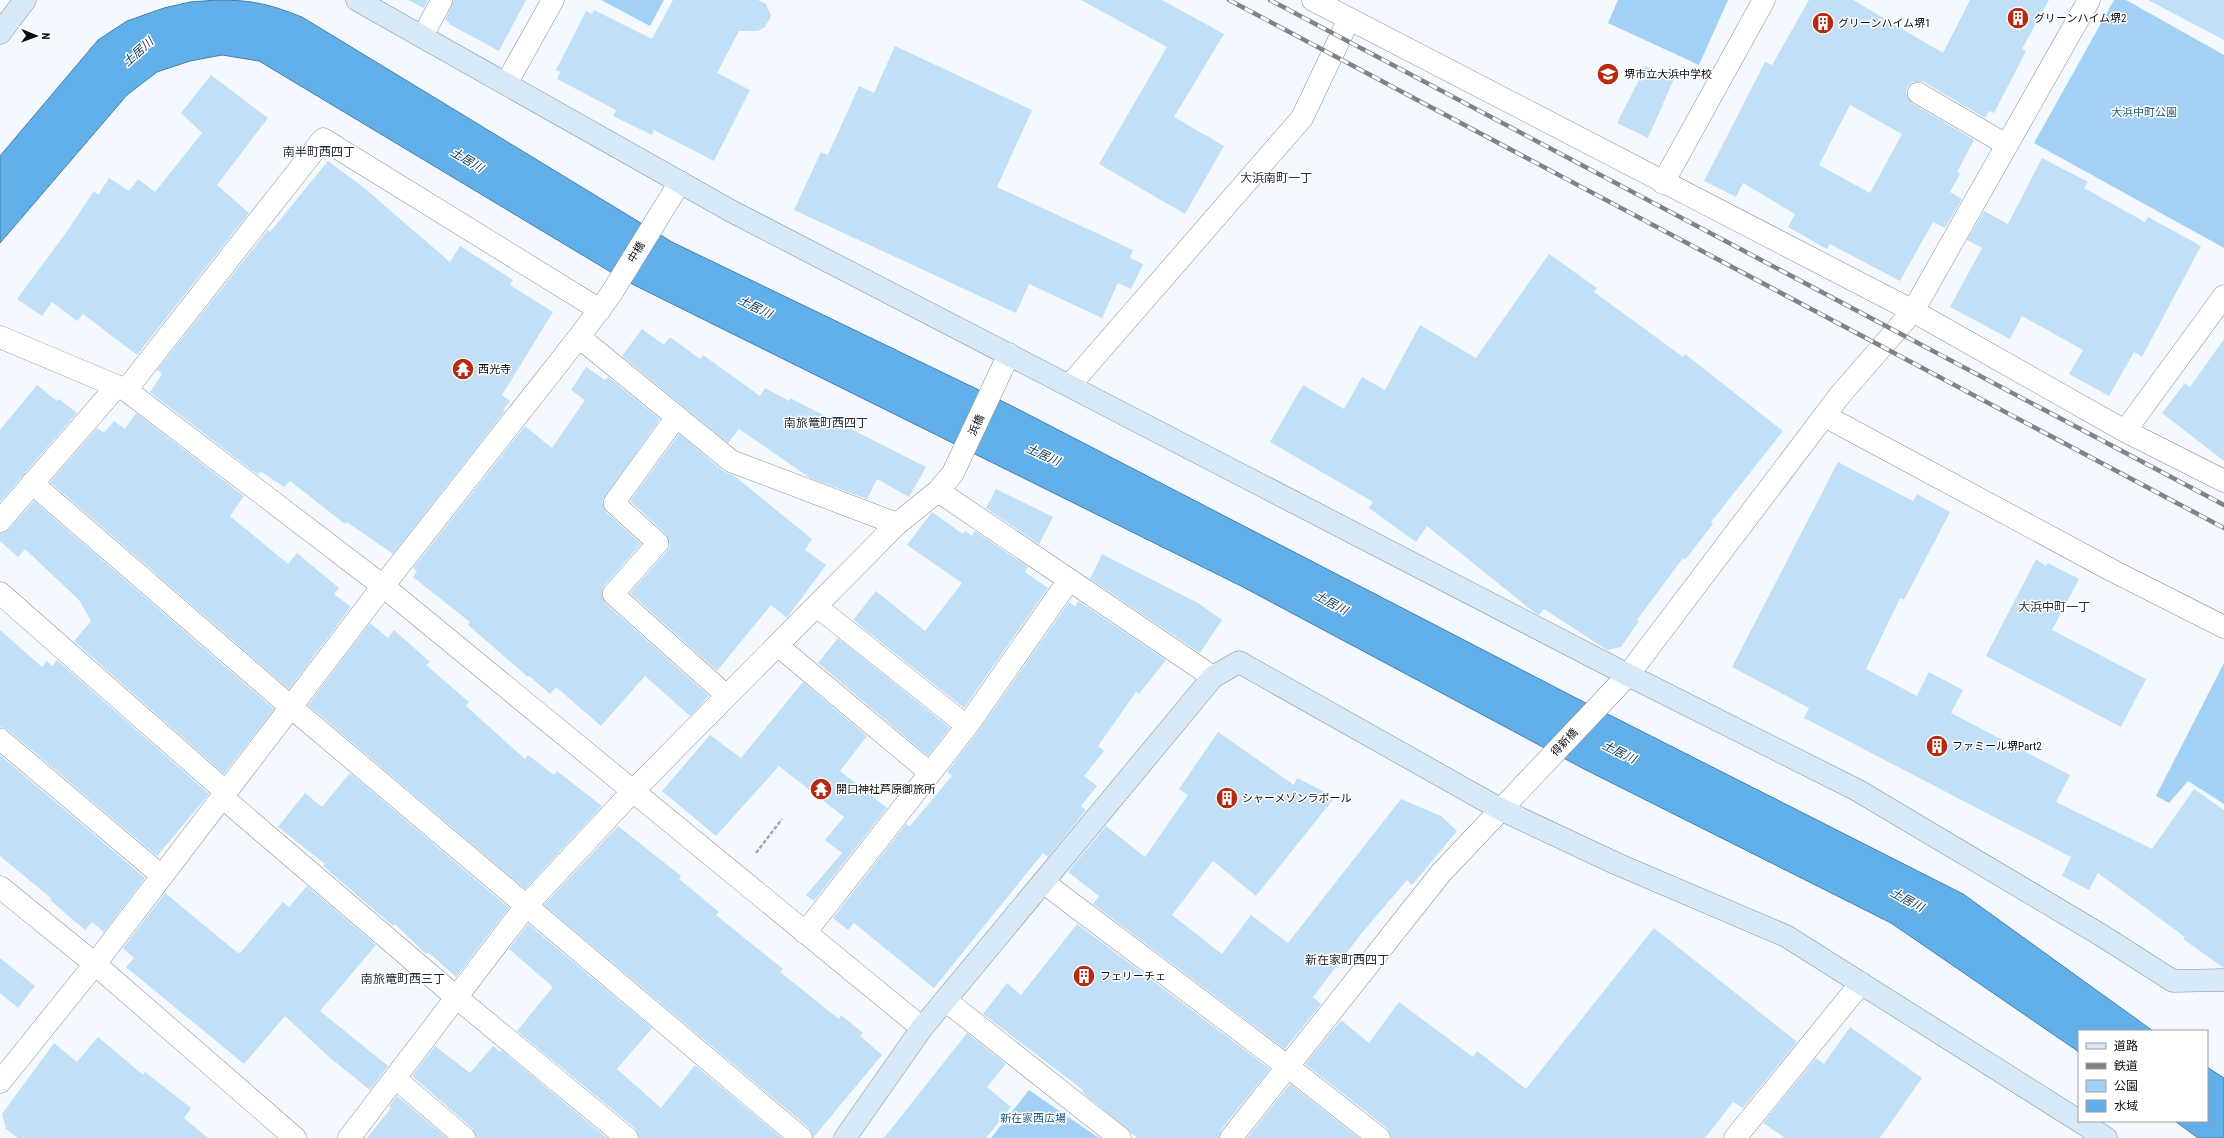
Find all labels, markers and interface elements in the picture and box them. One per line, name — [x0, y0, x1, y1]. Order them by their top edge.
building icon: グリーンハイム堺2 — [2005, 5, 2031, 31]
building icon: グリーンハイム堺1 — [1810, 10, 1836, 36]
place label: グリーンハイム堺2 — [2034, 12, 2126, 25]
north arrow — [16, 16, 56, 56]
place label: グリーンハイム堺1 — [1838, 17, 1930, 30]
text: N — [39, 33, 52, 40]
water label: 土居川 — [120, 33, 158, 69]
school or university icon: 堺市立大浜中学校 — [1595, 61, 1621, 87]
place label: 堺市立大浜中学校 — [1624, 68, 1712, 81]
park label: 大浜中町公園 — [2111, 106, 2177, 119]
district label: 南半町西四丁 — [283, 145, 355, 159]
water label: 土居川 — [448, 145, 488, 176]
district label: 大浜南町一丁 — [1240, 171, 1312, 185]
street label: 中橋 — [625, 239, 648, 265]
water label: 土居川 — [736, 293, 776, 322]
temple icon: 西光寺 — [450, 356, 476, 382]
place label: 西光寺 — [478, 363, 511, 376]
street label: 浜橋 — [966, 412, 987, 438]
district label: 南旅篭町西四丁 — [784, 416, 868, 430]
water label: 土居川 — [1024, 441, 1064, 470]
water label: 土居川 — [1312, 588, 1352, 619]
district label: 大浜中町一丁 — [2018, 600, 2090, 614]
street label: 得新橋 — [1548, 726, 1580, 759]
building icon: ファミール堺Part2 — [1924, 733, 1950, 759]
water label: 土居川 — [1600, 738, 1640, 767]
place label: ファミール堺Part2 — [1952, 740, 2042, 753]
temple icon: 開口神社芦原御旅所 — [808, 776, 834, 802]
place label: 開口神社芦原御旅所 — [836, 783, 936, 796]
building icon: シャーメゾンラポール — [1214, 785, 1240, 811]
place label: シャーメゾンラポール — [1242, 792, 1352, 805]
water label: 土居川 — [1888, 885, 1928, 916]
district label: 新在家町西四丁 — [1305, 953, 1389, 967]
building icon: フェリーチェ — [1071, 963, 1097, 989]
place label: フェリーチェ — [1100, 970, 1166, 983]
district label: 南旅篭町西三丁 — [361, 972, 445, 986]
legend — [2078, 1030, 2208, 1122]
text: 道路 — [2114, 1039, 2138, 1053]
text: 鉄道 — [2114, 1059, 2138, 1073]
text: 公園 — [2114, 1079, 2138, 1093]
text: 水域 — [2114, 1099, 2138, 1113]
park label: 新在家西広場 — [1000, 1112, 1066, 1125]

